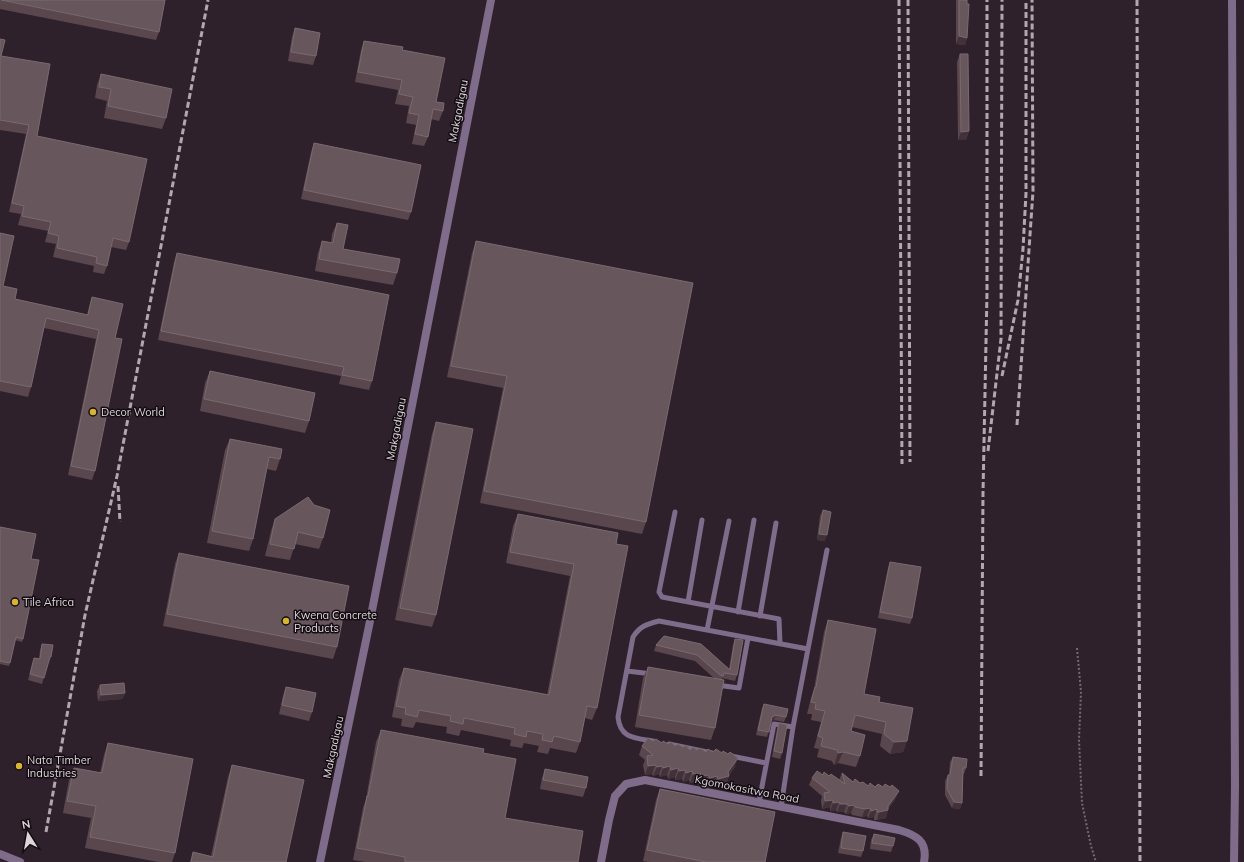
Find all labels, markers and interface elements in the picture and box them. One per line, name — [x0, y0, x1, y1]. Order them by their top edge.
street label: Makgadigau — [445, 78, 471, 144]
street label: Makgadigau — [383, 396, 409, 462]
place label: Decor World — [101, 405, 165, 419]
marker: Decor World — [88, 407, 98, 417]
place label: Tile Africa — [23, 595, 74, 609]
marker: Tile Africa — [10, 597, 20, 607]
place label: Kwena Concrete Products — [294, 608, 377, 635]
marker: Kwena Concrete Products — [281, 616, 291, 626]
street label: Makgadigau — [320, 714, 346, 780]
place label: Nata Timber Industries — [27, 753, 91, 780]
marker: Nata Timber Industries — [14, 761, 24, 771]
street label: Kgomokasitwa Road — [694, 772, 800, 806]
north arrow — [8, 814, 48, 854]
text: N — [21, 817, 32, 832]

